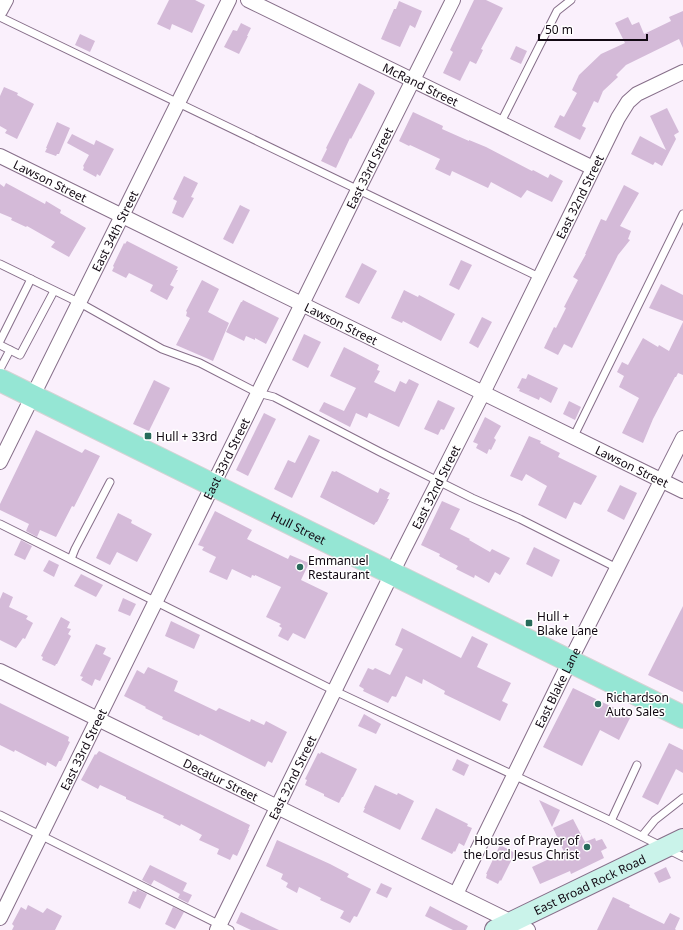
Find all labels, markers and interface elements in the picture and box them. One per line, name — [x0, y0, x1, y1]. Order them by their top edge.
scale bar — [539, 16, 647, 42]
text: 50 m — [545, 21, 573, 38]
street label: McRand Street — [380, 58, 462, 110]
street label: East 33rd Street — [342, 124, 397, 212]
street label: East 32nd Street — [552, 151, 608, 242]
street label: Lawson Street — [11, 156, 90, 206]
street label: East 34th Street — [87, 187, 142, 274]
street label: Lawson Street — [302, 298, 381, 349]
street label: East 33rd Street — [199, 414, 254, 502]
place label: Hull + 33rd — [156, 428, 217, 445]
marker: Hull + 33rd — [143, 431, 153, 441]
street label: Lawson Street — [593, 441, 672, 491]
street label: East 32nd Street — [407, 442, 464, 532]
street label: Hull Street — [268, 507, 330, 548]
place label: Emmanuel Restaurant — [308, 552, 370, 583]
marker: Emmanuel Restaurant — [295, 562, 305, 572]
place label: Hull + Blake Lane — [537, 608, 598, 639]
marker: Hull + Blake Lane — [524, 618, 534, 628]
street label: East Blake Lane — [530, 644, 584, 731]
place label: Richardson Auto Sales — [606, 689, 669, 720]
marker: Richardson Auto Sales — [593, 699, 603, 709]
street label: East 33rd Street — [56, 705, 111, 793]
street label: East 32nd Street — [264, 732, 320, 822]
street label: Decatur Street — [181, 754, 262, 805]
place label: House of Prayer of the Lord Jesus Christ — [463, 832, 580, 863]
marker: House of Prayer of the Lord Jesus Christ — [582, 842, 592, 852]
street label: East Broad Rock Road — [531, 850, 648, 919]

